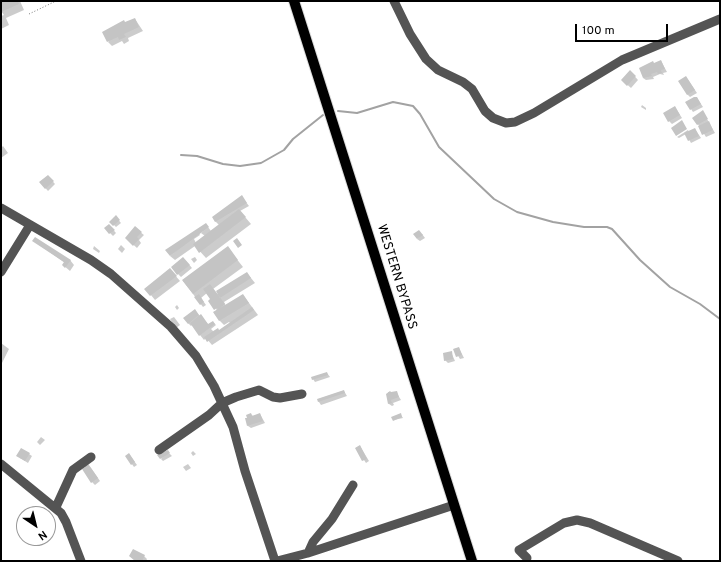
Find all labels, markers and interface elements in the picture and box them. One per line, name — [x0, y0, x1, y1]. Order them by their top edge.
scale bar — [577, 16, 670, 42]
text: 100 m — [582, 23, 615, 39]
street label: WESTERN BYPASS — [373, 223, 419, 331]
north arrow — [16, 506, 56, 546]
text: N — [35, 527, 50, 543]

